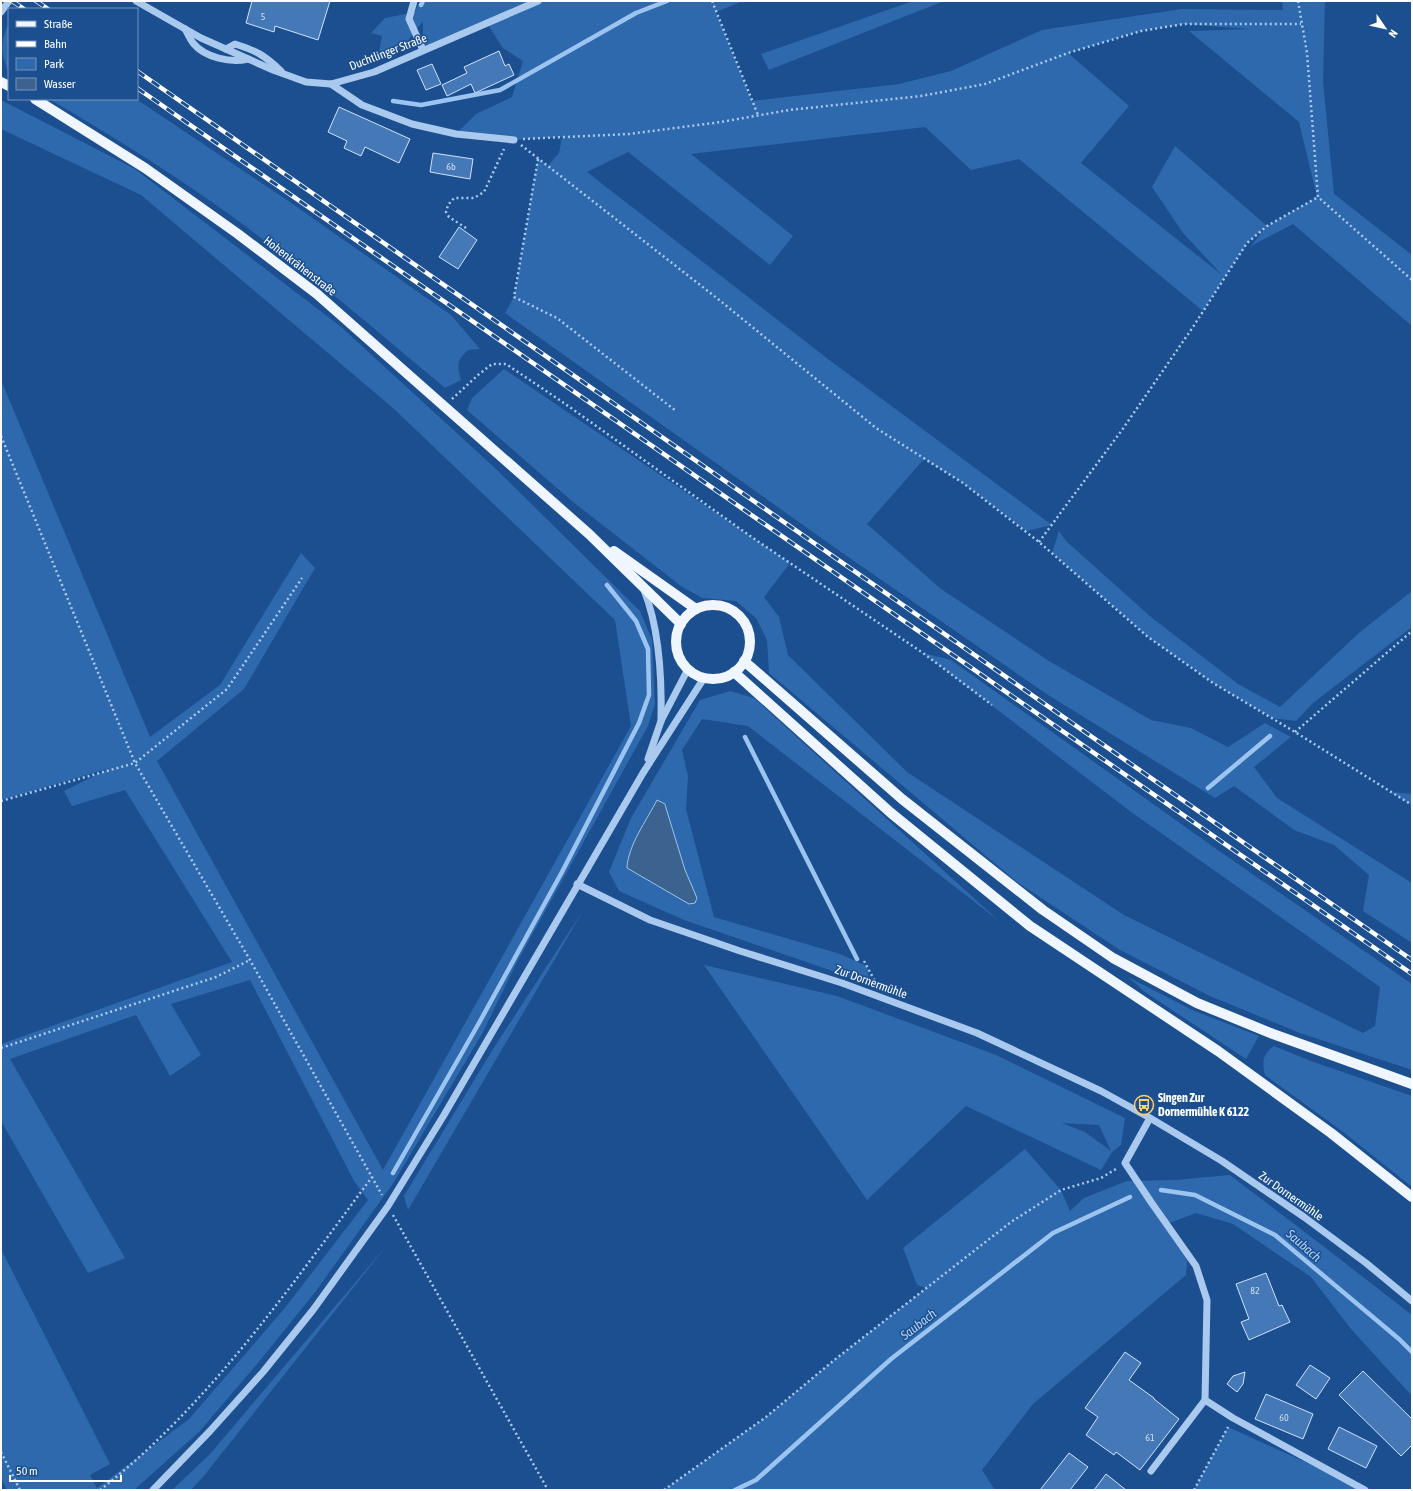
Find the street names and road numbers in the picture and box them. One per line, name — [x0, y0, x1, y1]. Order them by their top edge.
street label: Duchtlinger Straße — [347, 31, 429, 73]
street label: Hohenkrähenstraße — [261, 233, 339, 299]
street label: Zur Dornermühle — [833, 962, 909, 1002]
street label: Zur Dornermühle — [1256, 1169, 1326, 1223]

